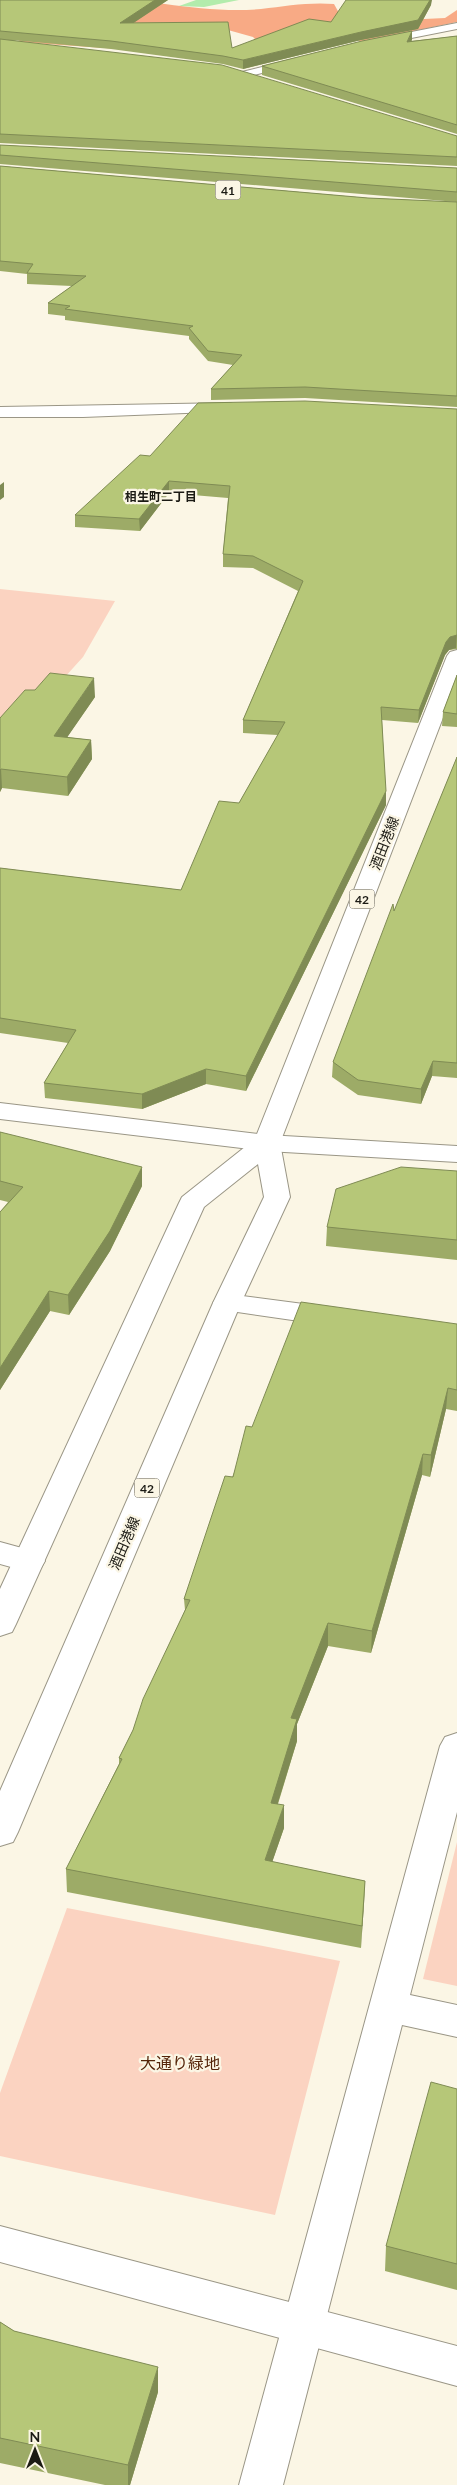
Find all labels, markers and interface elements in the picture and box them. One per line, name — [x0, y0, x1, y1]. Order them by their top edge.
road number: 41 — [216, 180, 240, 200]
district label: 相生町二丁目 — [125, 489, 197, 504]
street label: 酒田港線 — [366, 814, 402, 872]
road number: 42 — [350, 890, 374, 909]
road number: 42 — [134, 1479, 160, 1498]
street label: 酒田港線 — [105, 1514, 143, 1572]
park label: 大通り緑地 — [140, 2053, 220, 2072]
north arrow — [10, 2425, 60, 2475]
text: N — [30, 2428, 40, 2445]

